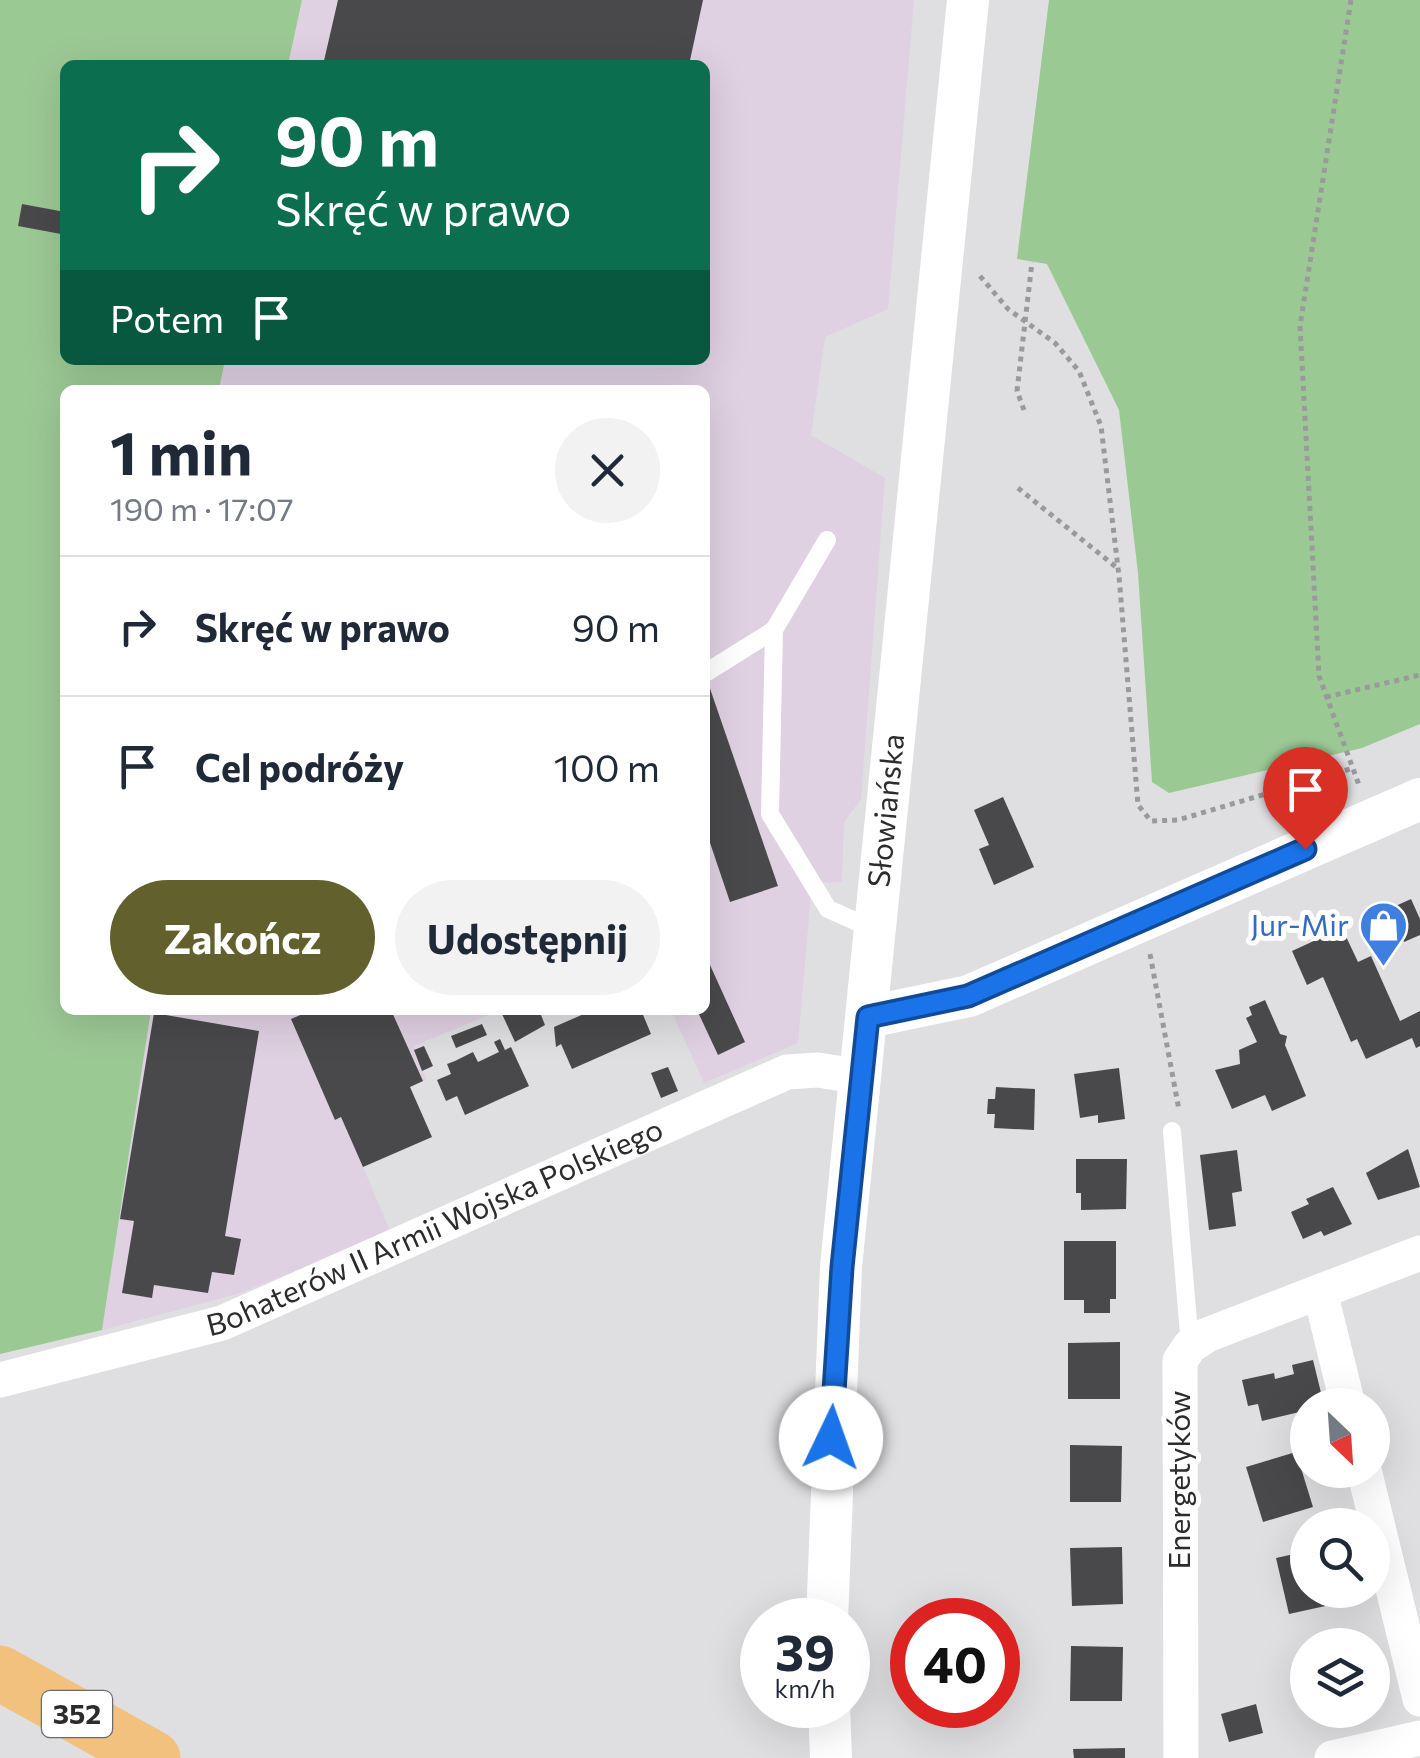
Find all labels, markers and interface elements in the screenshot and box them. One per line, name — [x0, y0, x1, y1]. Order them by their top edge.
text: 90 m — [275, 95, 439, 180]
icon: right — [110, 100, 240, 230]
text: Skręć w prawo — [275, 180, 572, 235]
icon: arrive — [244, 290, 299, 345]
text: Potem — [110, 294, 224, 341]
text: 1 min — [110, 414, 252, 487]
button: close — [555, 418, 660, 523]
text: 190 m · 17:07 — [110, 488, 294, 528]
icon: right — [110, 599, 165, 654]
text: Skręć w prawo — [195, 603, 450, 650]
text: 90 m — [572, 603, 660, 650]
street label: Słowiańska — [858, 732, 910, 889]
icon: arrive — [110, 739, 165, 794]
text: Cel podróży — [195, 743, 404, 790]
text: 100 m — [554, 743, 660, 790]
pin — [1263, 747, 1348, 850]
icon: arrive — [1278, 762, 1333, 817]
button: Zakończ — [110, 880, 375, 995]
button: Udostępnij — [395, 880, 660, 995]
shop icon: Jur-Mir — [1358, 900, 1410, 968]
place label: Jur-Mir — [1251, 905, 1349, 942]
street label: Bohaterów II Armii Wojska Polskiego — [202, 1109, 668, 1342]
position arrow — [779, 1386, 883, 1490]
north arrow — [1290, 1388, 1390, 1488]
map controls — [1290, 1388, 1390, 1728]
street label: Energetyków — [1159, 1390, 1196, 1570]
button: search — [1290, 1508, 1390, 1608]
speed limit sign: 40 — [890, 1598, 1020, 1728]
text: 39 — [775, 1620, 835, 1681]
button: layers — [1290, 1628, 1390, 1728]
text: km/h — [775, 1673, 835, 1703]
road number: 352 — [42, 1691, 112, 1737]

